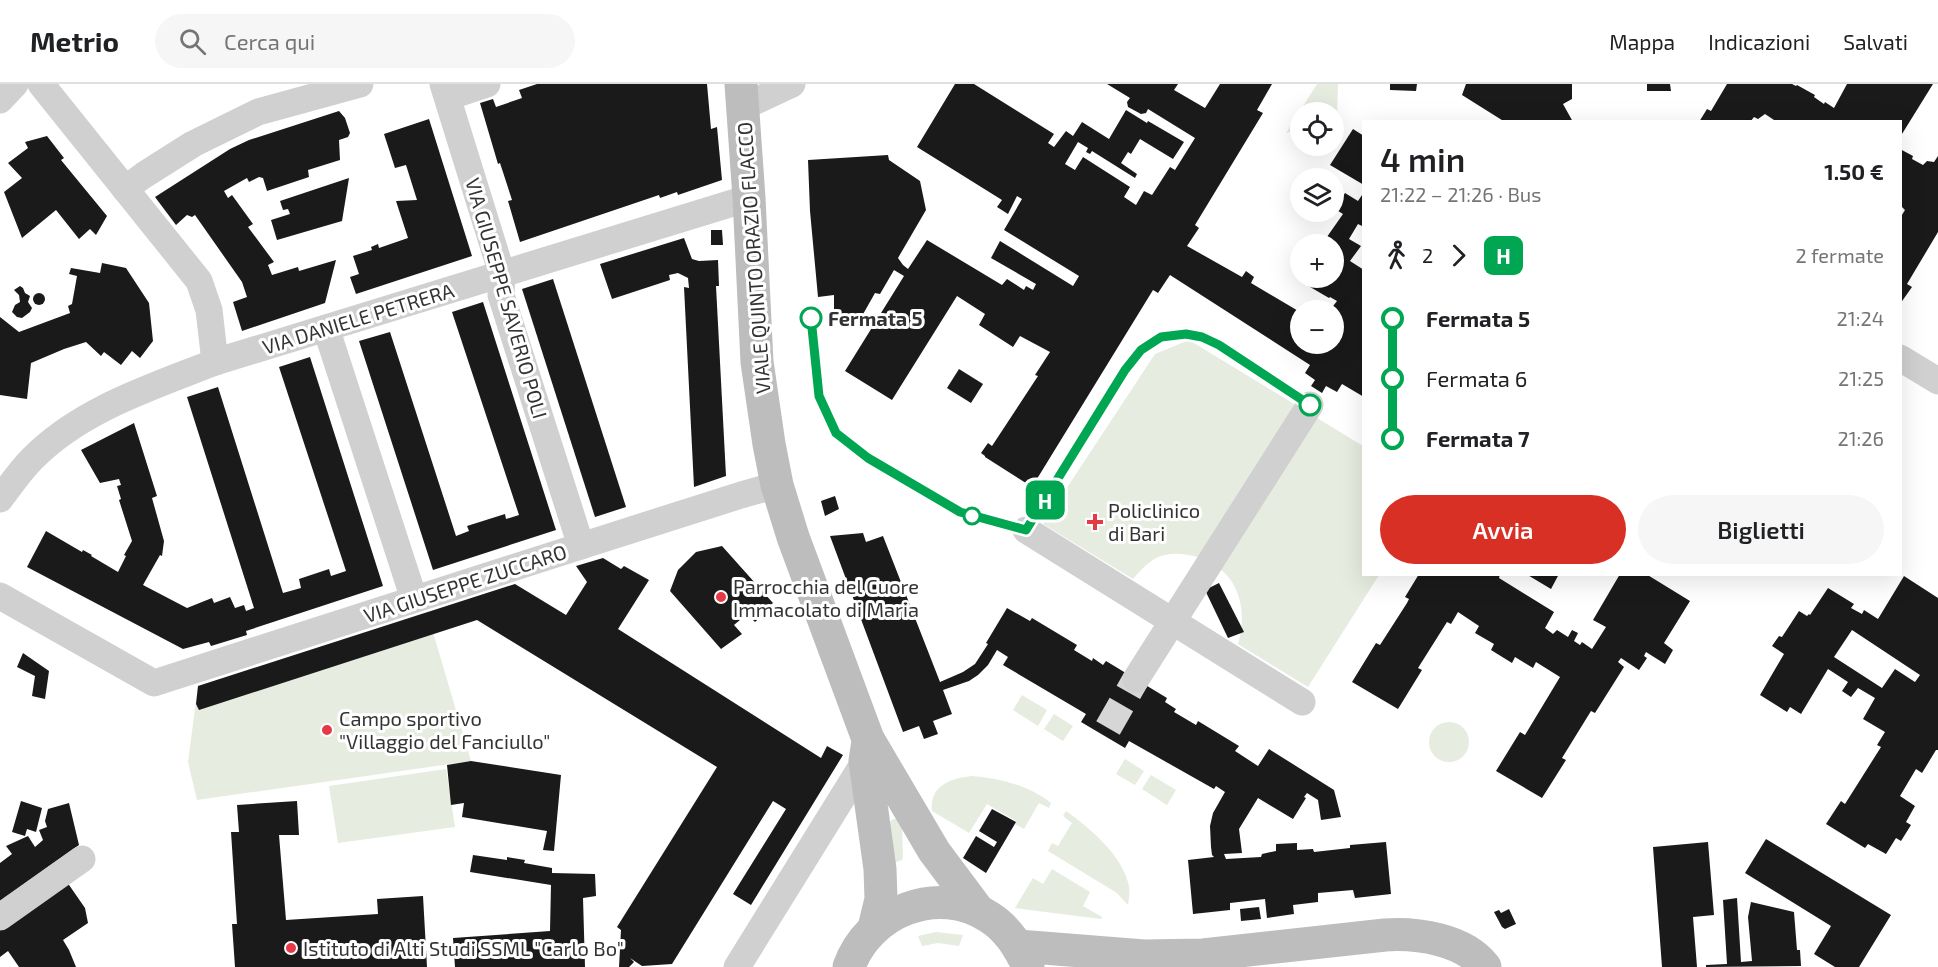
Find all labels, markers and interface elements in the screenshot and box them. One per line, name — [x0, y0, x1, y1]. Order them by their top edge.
search box — [155, 14, 575, 68]
text: Metrio — [30, 24, 119, 58]
icon: search — [176, 25, 209, 58]
text: Cerca qui — [224, 28, 315, 54]
text: Mappa — [1609, 29, 1675, 54]
text: Indicazioni — [1708, 29, 1810, 54]
text: Salvati — [1843, 29, 1908, 54]
map controls — [1290, 102, 1344, 354]
button: locate — [1290, 102, 1344, 156]
street label: VIALE QUINTO ORAZIO FLACCO — [732, 121, 774, 395]
text: 4 min — [1380, 139, 1465, 179]
text: 1.50 € — [1824, 158, 1884, 184]
button: layers — [1290, 168, 1344, 222]
street label: VIA GIUSEPPE SAVERIO POLI — [461, 175, 553, 421]
text: 21:22 – 21:26 · Bus — [1380, 182, 1541, 206]
button: + — [1290, 234, 1344, 288]
icon: walk — [1380, 239, 1413, 272]
icon: forward — [1442, 239, 1475, 272]
text: 2 — [1422, 243, 1433, 267]
text: H — [1496, 243, 1511, 268]
text: 2 fermate — [1796, 243, 1884, 267]
street label: VIA DANIELE PETRERA — [259, 277, 457, 359]
button: − — [1290, 300, 1344, 354]
text: Fermata 5 — [1426, 305, 1530, 331]
place label: Fermata 5 — [828, 306, 923, 330]
text: 21:24 — [1837, 306, 1884, 330]
marker: Fermata 5 — [800, 307, 822, 329]
text: Fermata 6 — [1426, 365, 1527, 391]
text: 21:25 — [1838, 366, 1884, 390]
unlabelled marker — [1299, 394, 1321, 416]
text: Fermata 7 — [1426, 425, 1530, 451]
text: 21:26 — [1837, 426, 1884, 450]
line badge: H — [1026, 480, 1064, 520]
text: H — [1038, 488, 1052, 513]
button: Avvia — [1380, 495, 1626, 564]
button: Biglietti — [1638, 495, 1884, 564]
place label: Policlinico di Bari — [1108, 498, 1200, 545]
unlabelled marker — [963, 507, 981, 525]
marker: Policlinico di Bari — [1086, 513, 1104, 531]
street label: VIA GIUSEPPE ZUCCARO — [360, 539, 570, 627]
place label: Parrocchia del Cuore Immacolato di Maria — [733, 574, 919, 621]
marker: Parrocchia del Cuore Immacolato di Maria — [714, 590, 728, 604]
place label: Campo sportivo "Villaggio del Fanciullo" — [339, 706, 550, 753]
marker: Campo sportivo "Villaggio del Fanciullo" — [320, 723, 334, 737]
place label: Istituto di Alti Studi SSML "Carlo Bo" — [303, 936, 624, 960]
marker: Istituto di Alti Studi SSML "Carlo Bo" — [284, 941, 298, 955]

